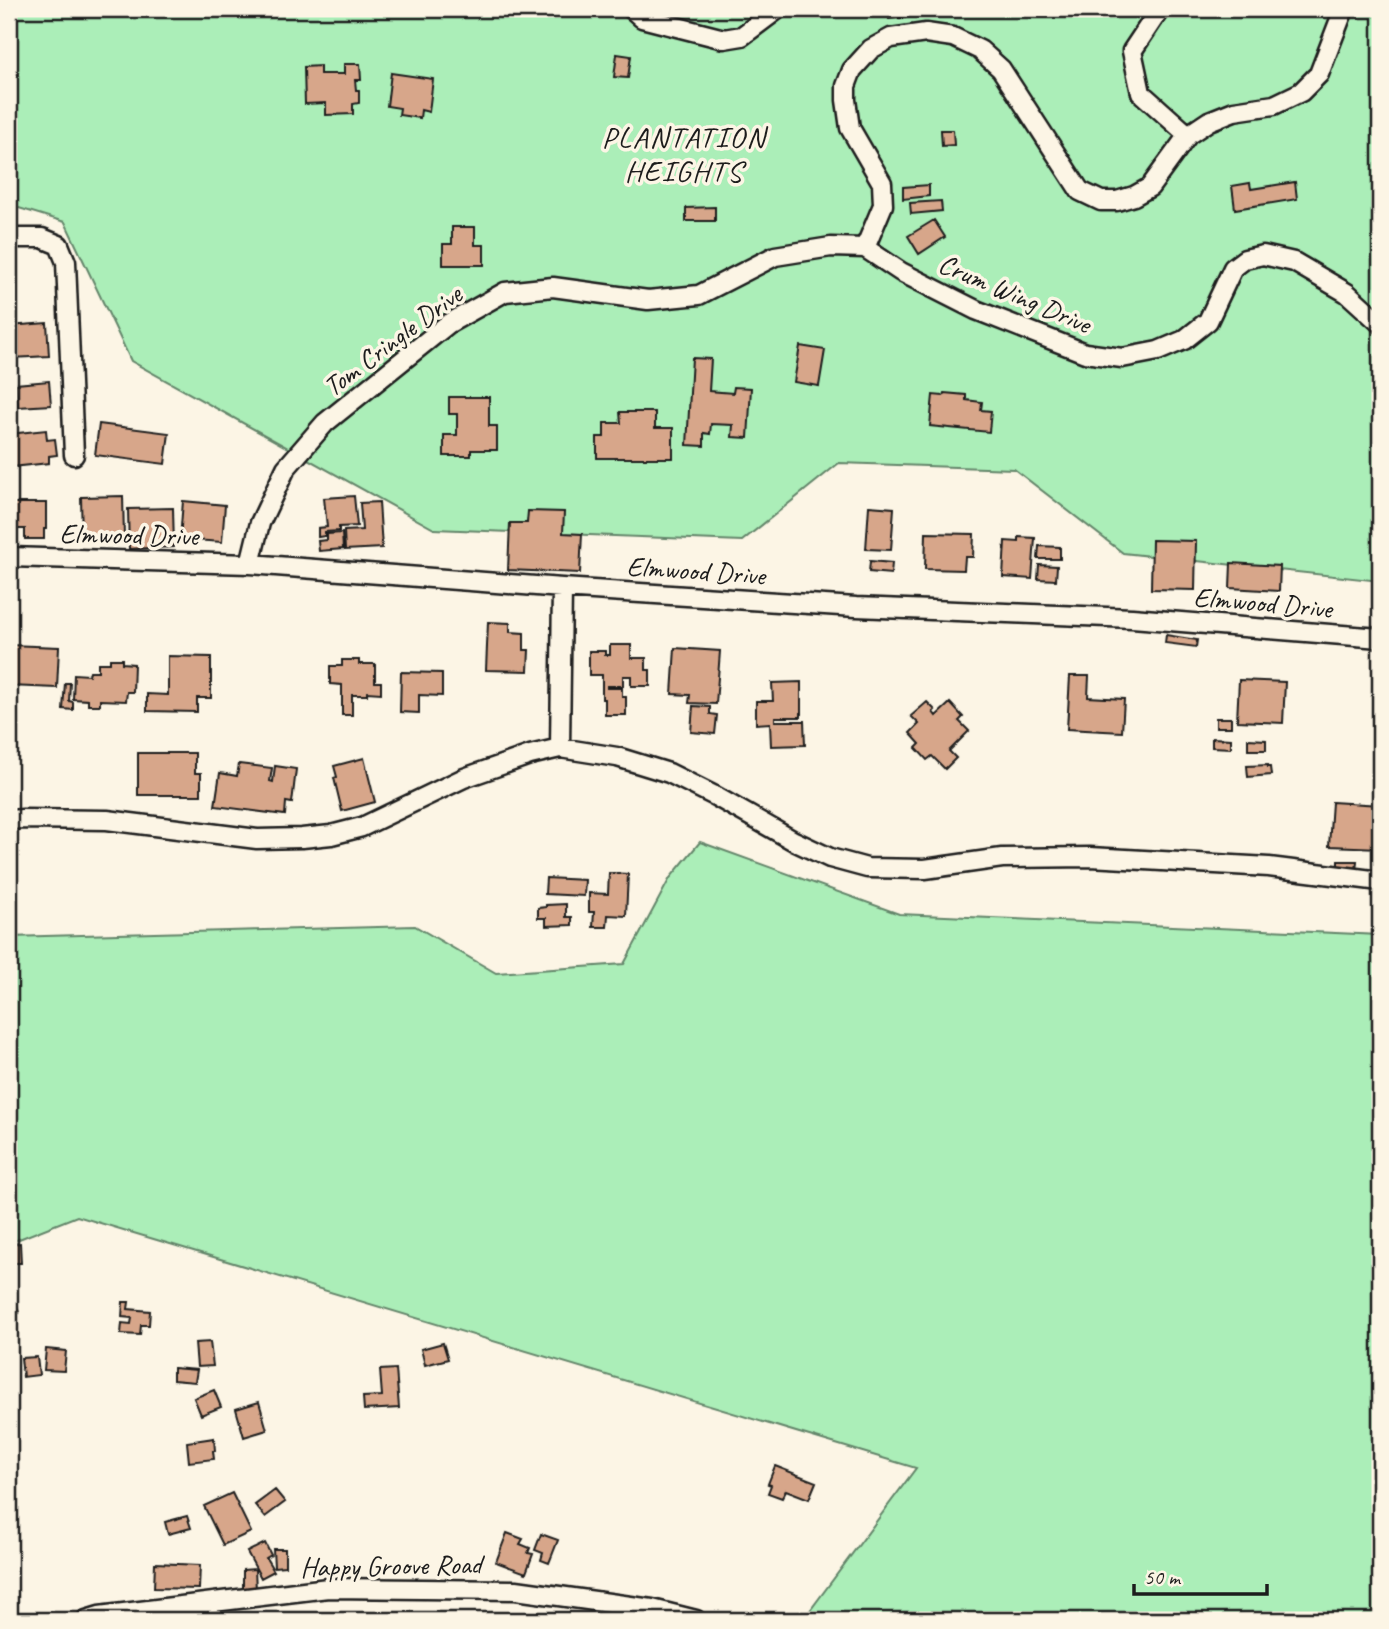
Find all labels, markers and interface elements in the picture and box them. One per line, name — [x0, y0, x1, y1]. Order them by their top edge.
district label: PLANTATION HEIGHTS — [602, 118, 769, 190]
street label: Crum Wing Drive — [933, 246, 1098, 342]
street label: Tom Cringle Drive — [316, 276, 470, 404]
street label: Elmwood Drive — [59, 516, 200, 553]
street label: Elmwood Drive — [626, 548, 768, 593]
street label: Elmwood Drive — [1192, 579, 1335, 626]
street label: Happy Groove Road — [300, 1546, 486, 1585]
scale bar — [1134, 1552, 1266, 1596]
text: 50 m — [1144, 1564, 1182, 1590]

